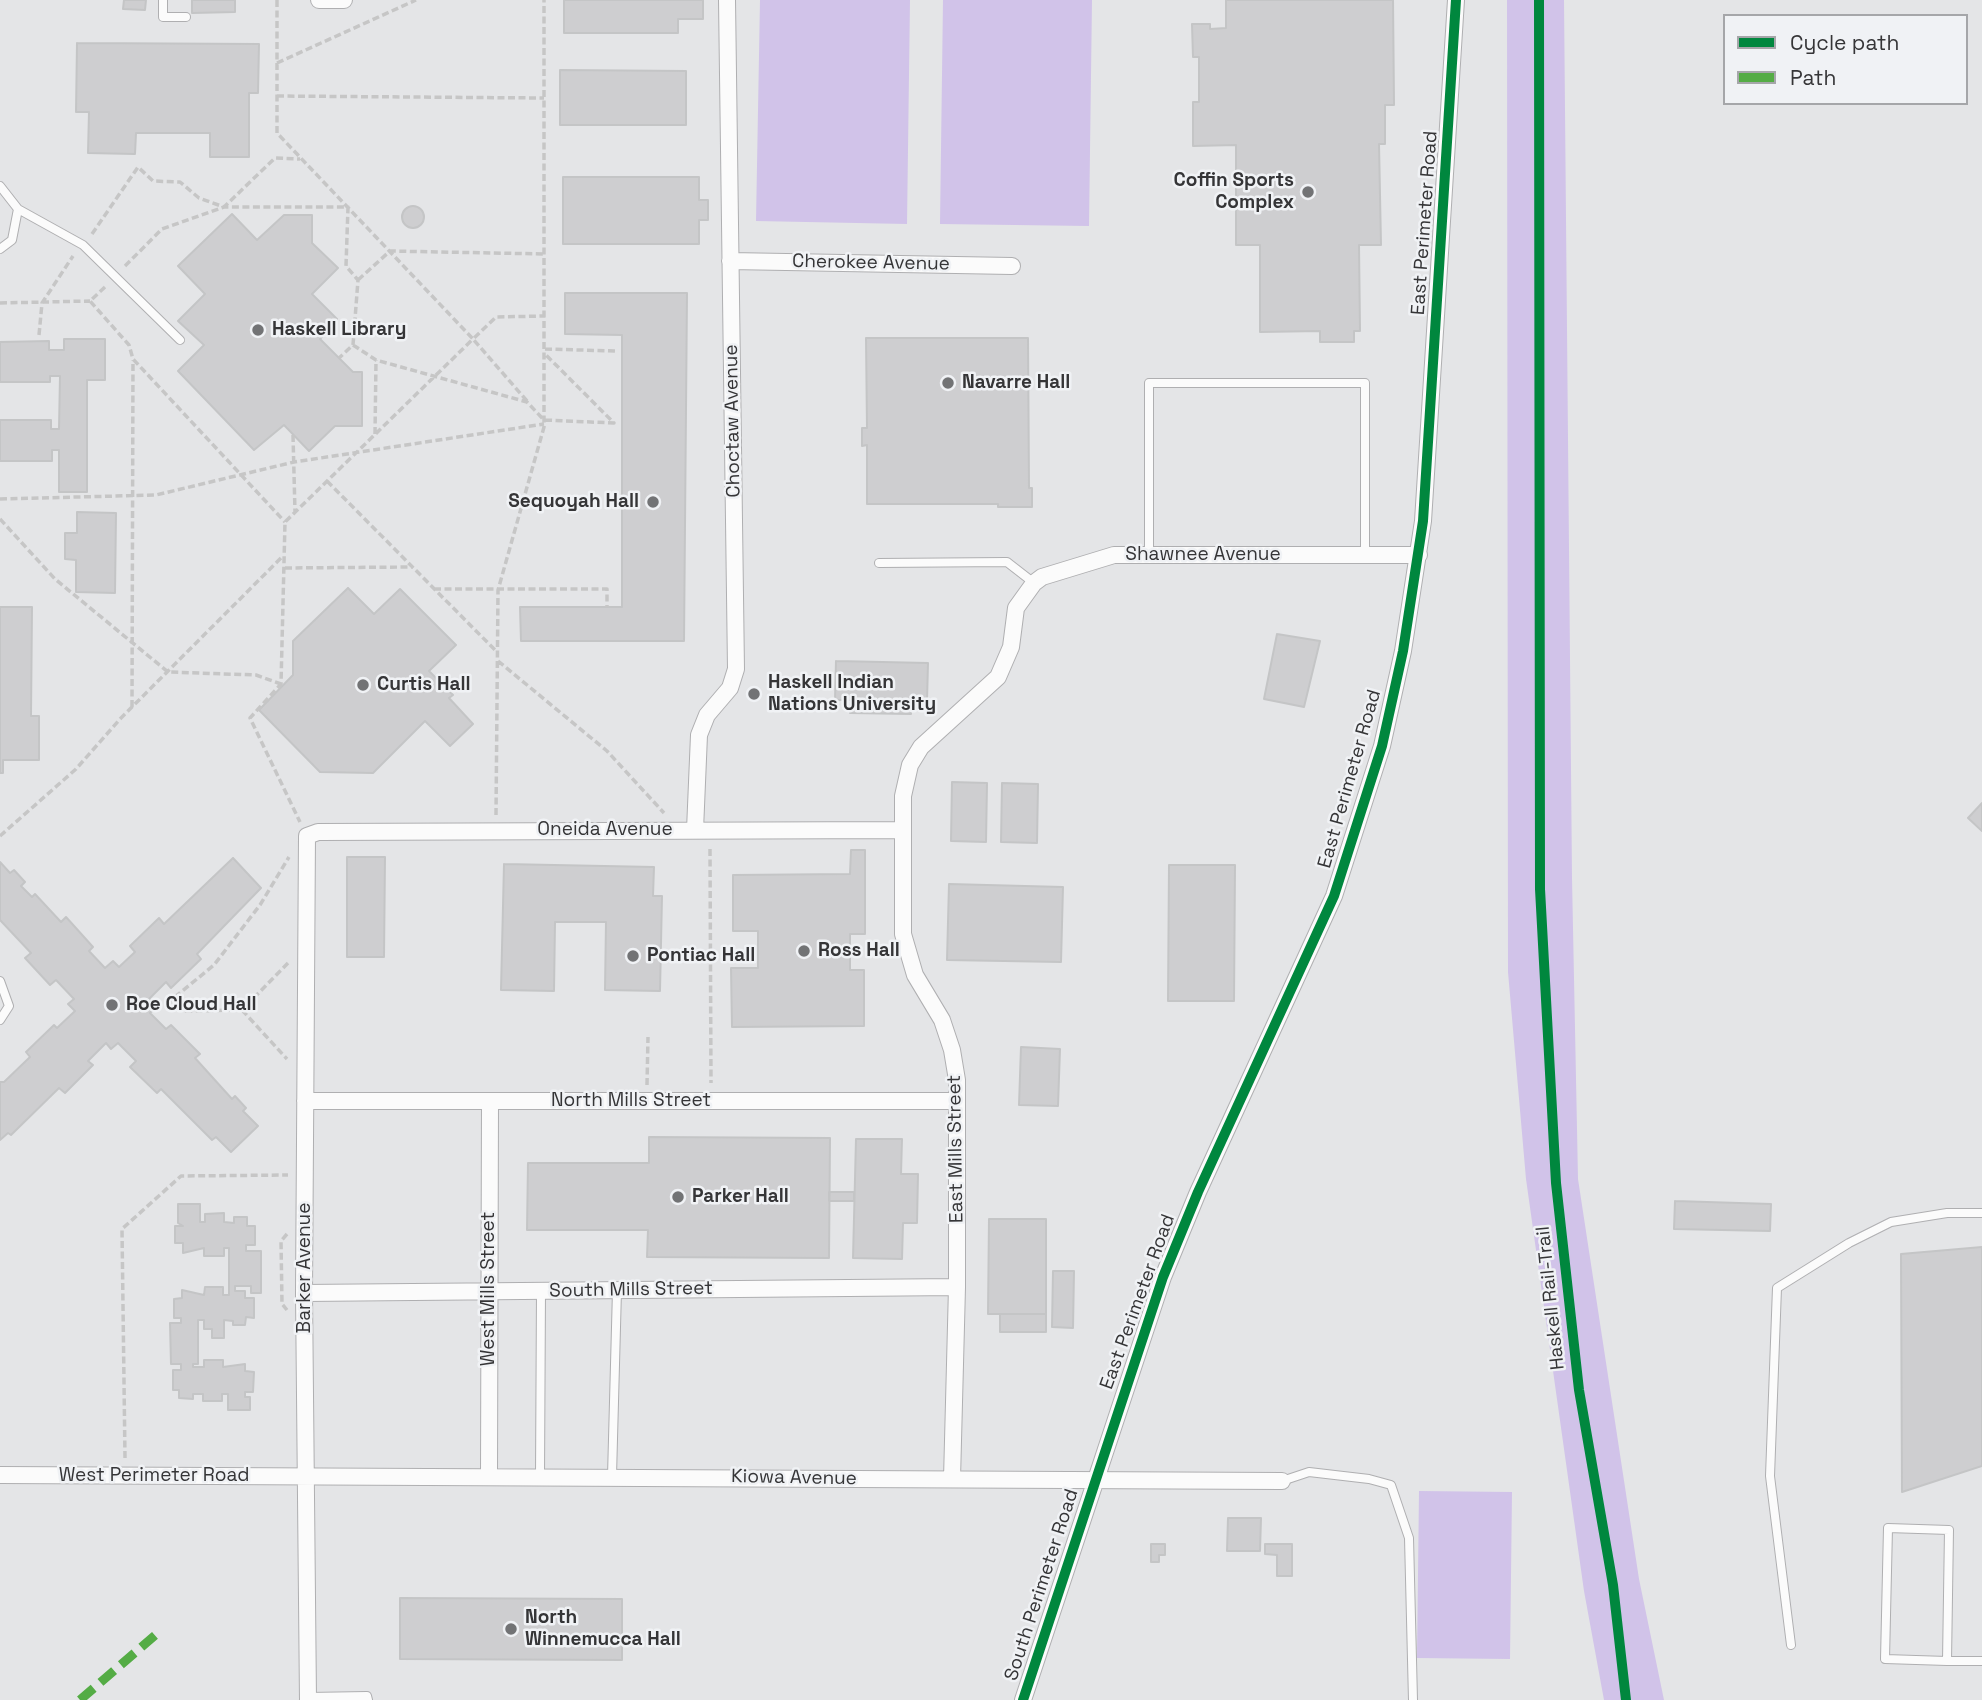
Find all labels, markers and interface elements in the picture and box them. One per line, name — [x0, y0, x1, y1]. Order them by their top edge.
legend — [1723, 14, 1968, 105]
text: Cycle path — [1790, 29, 1899, 56]
text: Path — [1790, 64, 1836, 91]
street label: East Perimeter Road — [1407, 130, 1443, 316]
place label: Coffin Sports Complex — [1174, 170, 1294, 214]
marker: Coffin Sports Complex — [1300, 184, 1316, 200]
street label: Cherokee Avenue — [792, 250, 950, 276]
place label: Haskell Library — [272, 319, 406, 341]
marker: Haskell Library — [250, 322, 266, 338]
street label: Choctaw Avenue — [720, 344, 746, 498]
place label: Navarre Hall — [962, 372, 1070, 394]
marker: Navarre Hall — [940, 375, 956, 391]
place label: Sequoyah Hall — [508, 491, 639, 513]
marker: Sequoyah Hall — [645, 494, 661, 510]
street label: Shawnee Avenue — [1125, 544, 1281, 566]
place label: Haskell Indian Nations University — [768, 672, 936, 716]
place label: Curtis Hall — [377, 674, 471, 696]
marker: Curtis Hall — [355, 677, 371, 693]
marker: Haskell Indian Nations University — [746, 686, 762, 702]
street label: East Perimeter Road — [1314, 687, 1386, 871]
street label: Oneida Avenue — [537, 819, 673, 841]
place label: Ross Hall — [818, 940, 900, 962]
marker: Ross Hall — [796, 943, 812, 959]
place label: Pontiac Hall — [647, 945, 755, 967]
marker: Pontiac Hall — [625, 948, 641, 964]
place label: Roe Cloud Hall — [126, 994, 257, 1016]
marker: Roe Cloud Hall — [104, 997, 120, 1013]
street label: East Mills Street — [943, 1075, 969, 1223]
street label: North Mills Street — [551, 1090, 711, 1112]
place label: Parker Hall — [692, 1186, 789, 1208]
marker: Parker Hall — [670, 1189, 686, 1205]
street label: Barker Avenue — [294, 1203, 316, 1333]
street label: East Perimeter Road — [1096, 1211, 1180, 1393]
street label: West Mills Street — [478, 1212, 500, 1366]
street label: Haskell Rail-Trail — [1532, 1225, 1570, 1371]
street label: South Mills Street — [549, 1277, 713, 1303]
street label: West Perimeter Road — [59, 1465, 249, 1487]
street label: Kiowa Avenue — [731, 1466, 857, 1490]
street label: South Perimeter Road — [1000, 1486, 1084, 1684]
place label: North Winnemucca Hall — [525, 1607, 681, 1651]
marker: North Winnemucca Hall — [503, 1621, 519, 1637]

